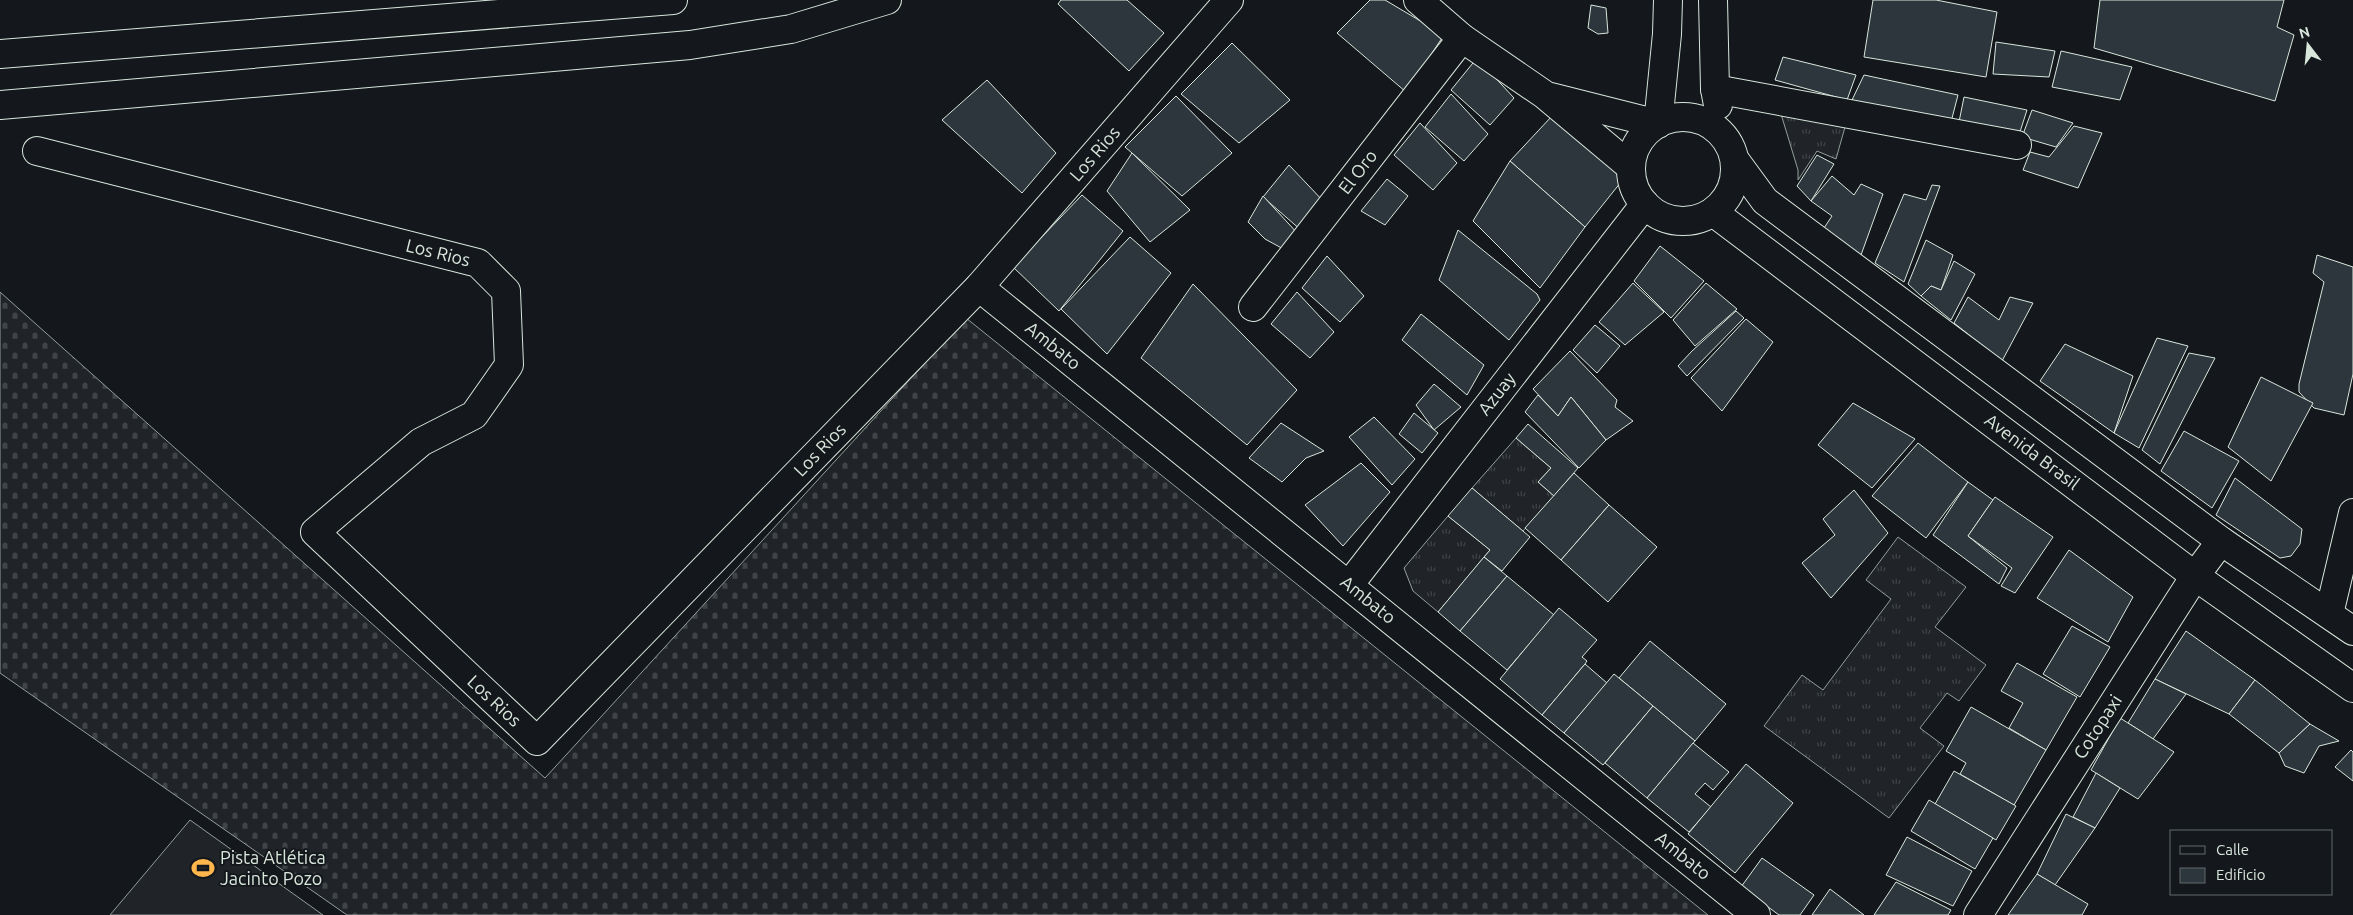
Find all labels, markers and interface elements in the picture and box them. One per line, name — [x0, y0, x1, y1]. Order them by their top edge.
north arrow — [2283, 20, 2333, 70]
text: N — [2297, 23, 2312, 42]
street label: Los Rios — [1065, 122, 1123, 185]
street label: El Oro — [1334, 145, 1381, 197]
street label: Los Rios — [404, 234, 473, 270]
street label: Ambato — [1022, 317, 1085, 373]
street label: Azuay — [1473, 368, 1519, 419]
street label: Avenida Brasil — [1981, 409, 2084, 493]
street label: Los Rios — [789, 419, 849, 480]
street label: Ambato — [1337, 571, 1400, 627]
street label: Los Rios — [464, 671, 526, 730]
street label: Cotopaxi — [2069, 691, 2125, 762]
street label: Ambato — [1652, 827, 1715, 883]
legend — [2170, 830, 2333, 895]
text: Calle — [2216, 841, 2249, 858]
place label: Pista Atlética Jacinto Pozo — [220, 847, 326, 888]
sports icon: Pista Atlética Jacinto Pozo — [190, 855, 216, 881]
text: Edificio — [2216, 866, 2265, 883]

